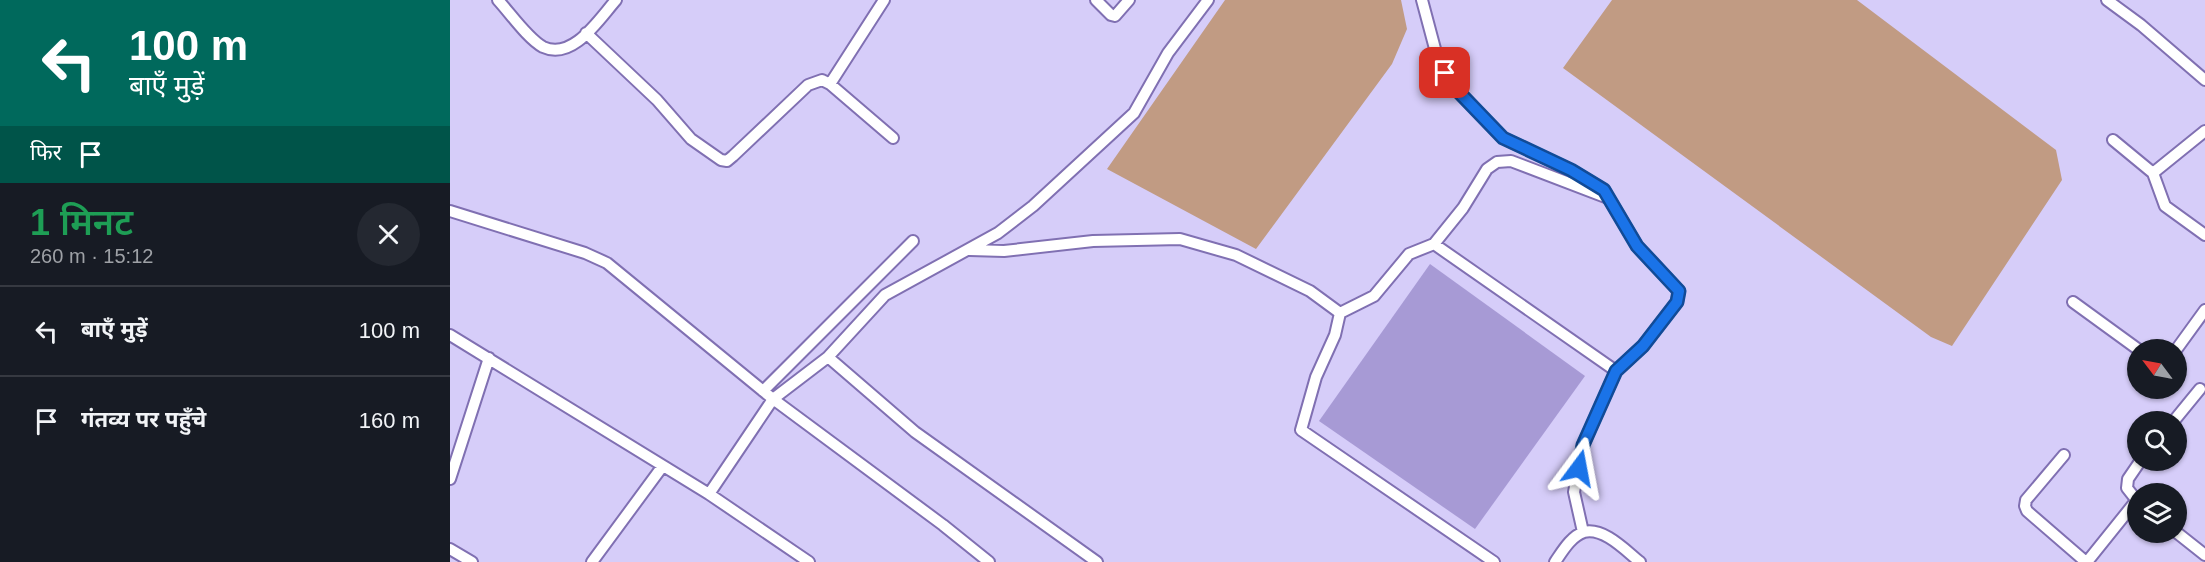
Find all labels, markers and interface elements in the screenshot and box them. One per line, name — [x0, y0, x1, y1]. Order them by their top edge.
text: 100 m — [129, 22, 248, 69]
icon: left — [30, 24, 108, 102]
pin — [1419, 47, 1470, 98]
icon: arrive — [1428, 56, 1461, 89]
text: बाएँ मुड़ें — [129, 71, 204, 101]
icon: arrive — [74, 138, 107, 171]
text: फिर — [30, 140, 62, 165]
text: 1 मिनट — [30, 202, 133, 243]
button: close — [357, 203, 420, 266]
text: 260 m · 15:12 — [30, 245, 153, 267]
icon: left — [30, 315, 63, 348]
text: बाएँ मुड़ें — [81, 317, 147, 342]
text: 100 m — [359, 318, 420, 343]
north arrow — [2127, 339, 2187, 399]
map controls — [2127, 339, 2187, 543]
icon: arrive — [30, 405, 63, 438]
text: गंतव्य पर पहुँचे — [81, 407, 206, 432]
text: 160 m — [359, 408, 420, 433]
button: search — [2127, 411, 2187, 471]
position arrow — [1547, 436, 1611, 500]
button: layers — [2127, 483, 2187, 543]

